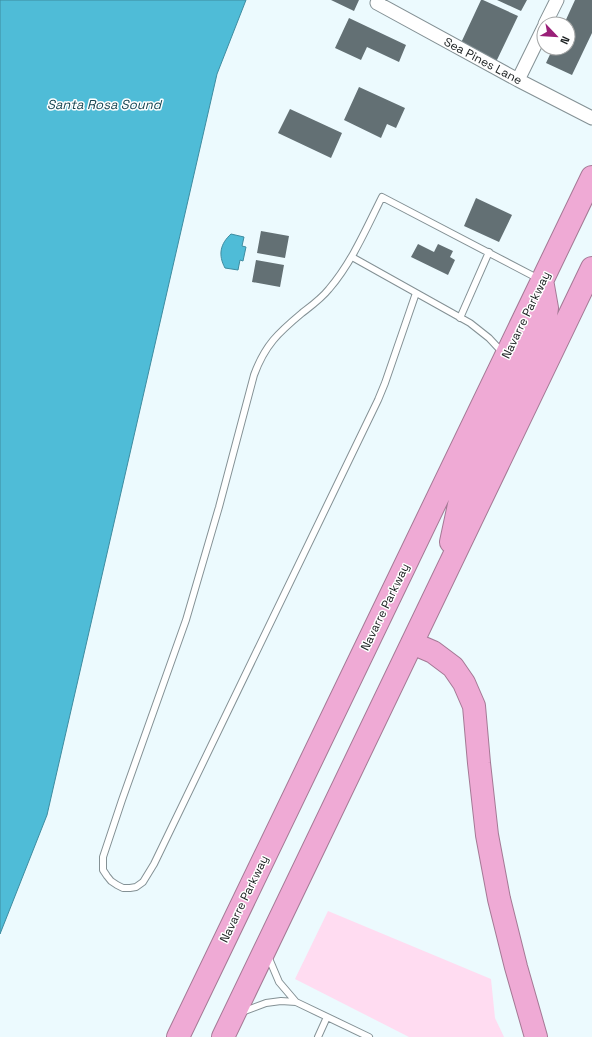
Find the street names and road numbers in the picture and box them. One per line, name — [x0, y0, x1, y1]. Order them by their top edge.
street label: Sea Pines Lane — [441, 34, 525, 88]
street label: Navarre Parkway — [498, 269, 554, 361]
street label: Navarre Parkway — [357, 561, 413, 653]
street label: Navarre Parkway — [216, 853, 272, 945]

